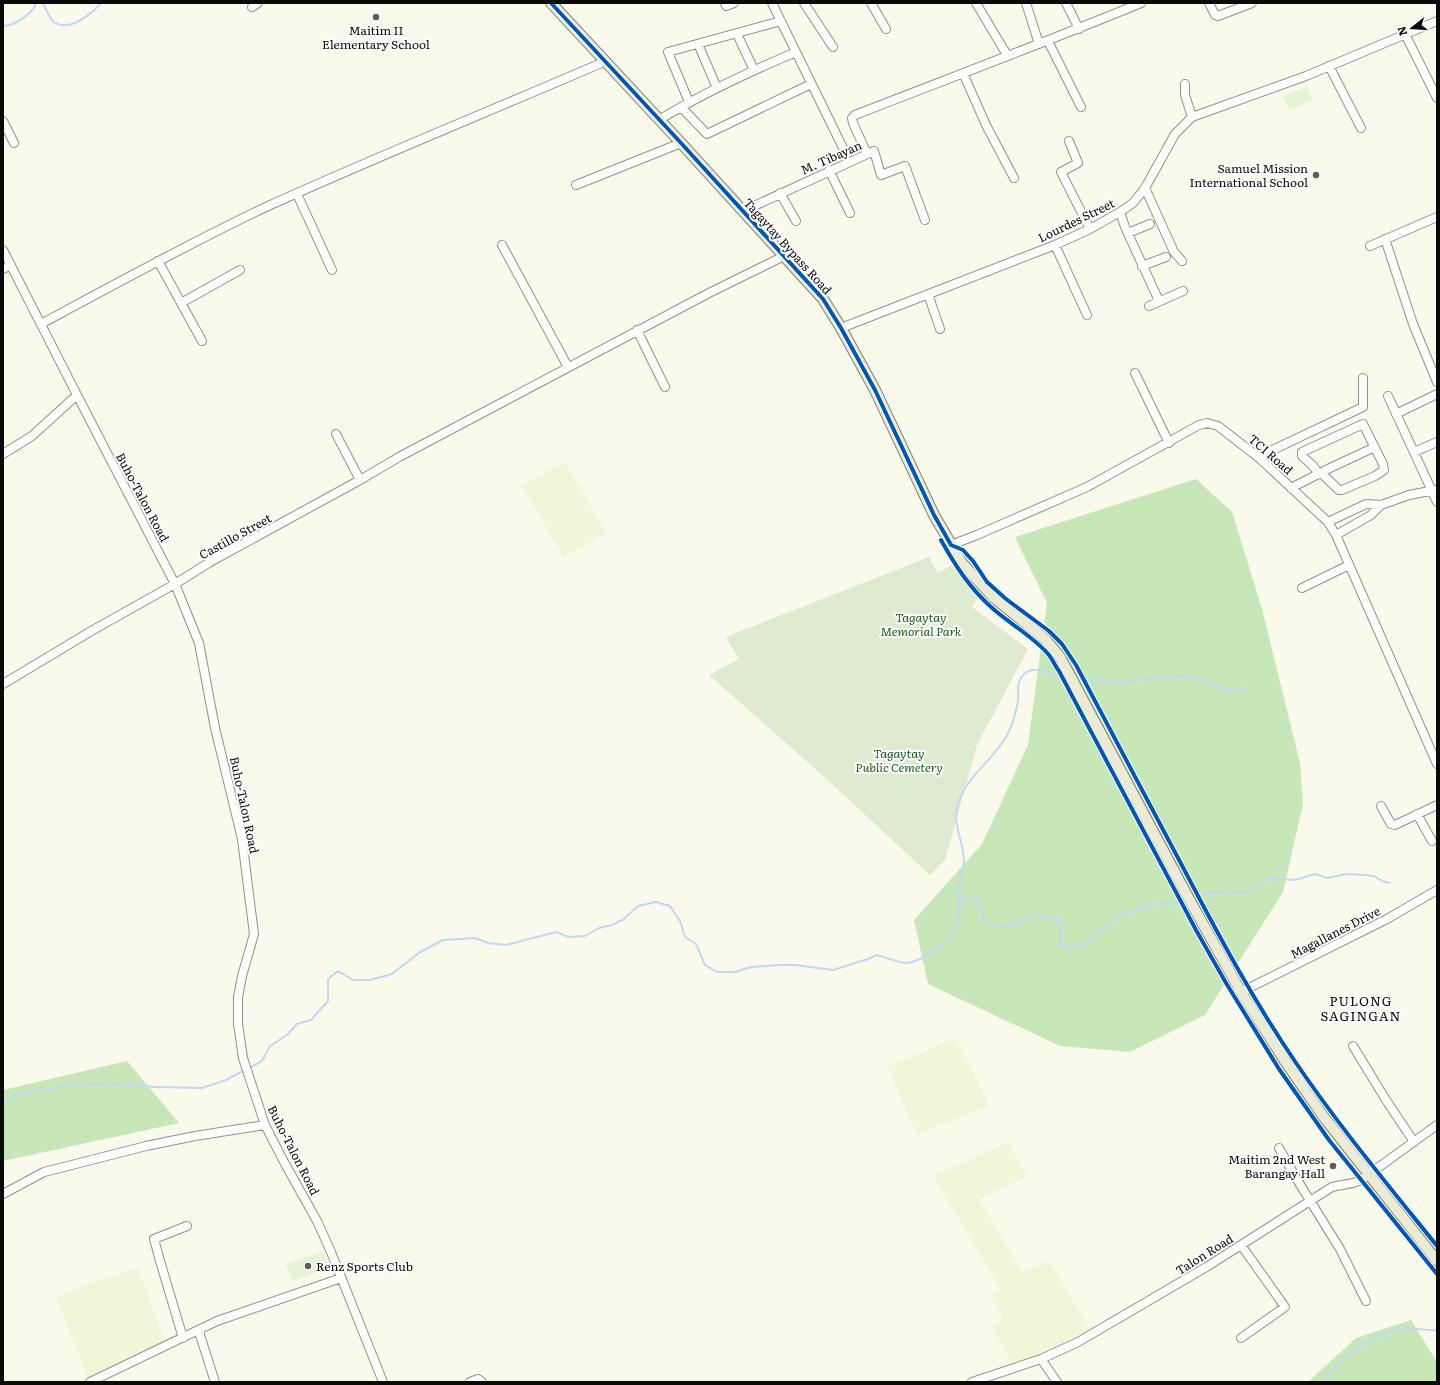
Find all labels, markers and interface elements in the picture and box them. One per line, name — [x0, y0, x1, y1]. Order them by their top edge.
north arrow — [1392, 8, 1432, 48]
marker: Maitim II Elementary School — [371, 12, 381, 22]
place label: Maitim II Elementary School — [322, 21, 430, 53]
text: N — [1392, 24, 1410, 38]
street label: M. Tibayan — [798, 136, 864, 178]
place label: Samuel Mission International School — [1189, 159, 1308, 191]
marker: Samuel Mission International School — [1311, 170, 1321, 180]
street label: Tagaytay Bypass Road — [740, 194, 837, 299]
street label: Lourdes Street — [1035, 194, 1117, 246]
street label: TCI Road — [1245, 430, 1298, 479]
street label: Buho-Talon Road — [112, 449, 174, 545]
street label: Castillo Street — [195, 509, 275, 563]
park label: Tagaytay Memorial Park — [881, 608, 962, 640]
park label: Tagaytay Public Cemetery — [855, 744, 943, 776]
street label: Buho-Talon Road — [226, 755, 264, 856]
street label: Magallanes Drive — [1287, 902, 1383, 962]
district label: PULONG SAGINGAN — [1321, 991, 1401, 1025]
street label: Buho-Talon Road — [264, 1102, 325, 1199]
place label: Maitim 2nd West Barangay Hall — [1228, 1150, 1325, 1182]
marker: Maitim 2nd West Barangay Hall — [1328, 1161, 1338, 1171]
street label: Talon Road — [1172, 1229, 1237, 1279]
place label: Renz Sports Club — [316, 1257, 413, 1275]
marker: Renz Sports Club — [303, 1261, 313, 1271]

